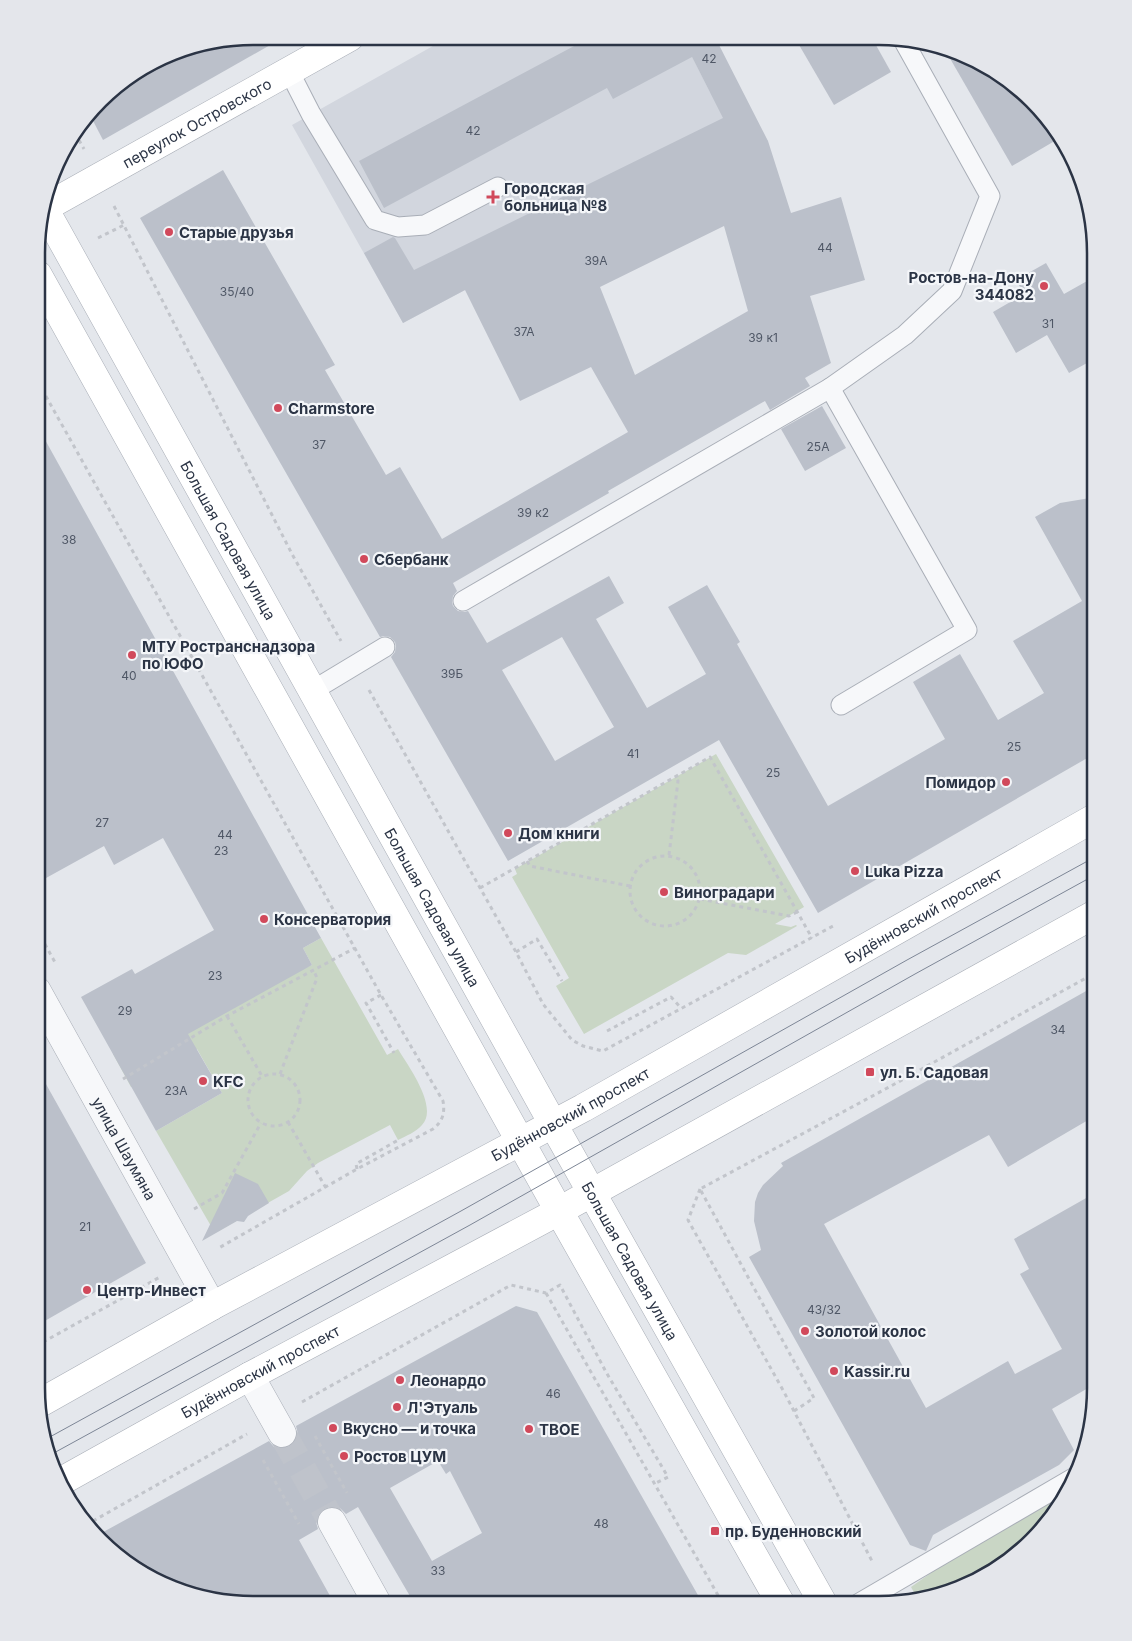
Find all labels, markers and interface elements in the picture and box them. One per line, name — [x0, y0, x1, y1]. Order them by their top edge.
house number: 42 — [701, 51, 717, 66]
street label: переулок Островского — [119, 73, 275, 172]
house number: 42 — [465, 123, 481, 138]
place label: Городская больница №8 — [504, 179, 608, 215]
marker: Городская больница №8 — [486, 190, 500, 204]
place label: Старые друзья — [179, 223, 294, 242]
marker: Старые друзья — [163, 226, 175, 238]
house number: 44 — [817, 240, 833, 255]
house number: 39А — [584, 253, 608, 268]
place label: Ростов-на-Дону 344082 — [909, 268, 1034, 304]
marker: Ростов-на-Дону 344082 — [1038, 280, 1050, 292]
house number: 35/40 — [220, 284, 254, 299]
house number: 31 — [1042, 316, 1054, 331]
house number: 37А — [513, 324, 535, 339]
house number: 39 к1 — [748, 330, 778, 345]
place label: Charmstore — [288, 399, 375, 418]
marker: Charmstore — [272, 402, 284, 414]
house number: 37 — [312, 437, 326, 452]
house number: 25А — [807, 439, 829, 454]
street label: Большая Садовая улица — [177, 457, 280, 623]
house number: 39 к2 — [517, 505, 549, 520]
house number: 38 — [62, 532, 76, 547]
place label: Сбербанк — [374, 550, 449, 569]
marker: Сбербанк — [358, 553, 370, 565]
place label: МТУ Ространснадзора по ЮФО — [142, 637, 315, 673]
marker: МТУ Ространснадзора по ЮФО — [126, 649, 138, 661]
house number: 39Б — [441, 666, 464, 681]
house number: 40 — [121, 668, 137, 683]
house number: 25 — [1007, 739, 1021, 754]
house number: 41 — [627, 746, 639, 761]
house number: 25 — [766, 765, 780, 780]
place label: Помидор — [925, 773, 996, 792]
marker: Помидор — [1000, 776, 1012, 788]
house number: 27 — [95, 815, 109, 830]
street label: Большая Садовая улица — [381, 824, 484, 990]
place label: Дом книги — [518, 824, 600, 843]
house number: 44 — [217, 827, 233, 842]
marker: Дом книги — [502, 827, 514, 839]
house number: 23 — [214, 843, 228, 858]
place label: Luka Pizza — [865, 862, 943, 881]
street label: Будённовский проспект — [841, 863, 1005, 967]
marker: Luka Pizza — [849, 865, 861, 877]
place label: Виноградари — [674, 883, 775, 902]
marker: Виноградари — [658, 886, 670, 898]
place label: Консерватория — [274, 910, 391, 929]
marker: Консерватория — [258, 913, 270, 925]
house number: 23 — [208, 968, 222, 983]
house number: 29 — [118, 1003, 132, 1018]
house number: 34 — [1050, 1022, 1066, 1037]
street label: Будённовский проспект — [488, 1063, 653, 1165]
place label: ул. Б. Садовая — [880, 1063, 988, 1082]
marker: ул. Б. Садовая — [864, 1066, 876, 1078]
place label: KFC — [213, 1072, 244, 1091]
marker: KFC — [197, 1075, 209, 1087]
house number: 23А — [164, 1083, 188, 1098]
street label: улица Шаумяна — [88, 1093, 161, 1203]
street label: Большая Садовая улица — [578, 1178, 682, 1344]
house number: 21 — [79, 1219, 91, 1234]
place label: Центр-Инвест — [97, 1281, 206, 1300]
marker: Центр-Инвест — [81, 1284, 93, 1296]
house number: 43/32 — [807, 1302, 841, 1317]
street label: Будённовский проспект — [177, 1320, 343, 1422]
place label: Золотой колос — [815, 1322, 926, 1341]
marker: Золотой колос — [799, 1325, 811, 1337]
place label: Kassir.ru — [844, 1362, 910, 1381]
marker: Kassir.ru — [828, 1365, 840, 1377]
place label: Леонардо — [410, 1371, 486, 1390]
marker: Леонардо — [394, 1374, 406, 1386]
house number: 46 — [545, 1386, 561, 1401]
place label: Л'Этуаль — [407, 1398, 478, 1417]
marker: Л'Этуаль — [391, 1401, 403, 1413]
place label: Вкусно — и точка — [343, 1419, 476, 1438]
place label: ТВОЕ — [539, 1420, 580, 1439]
marker: Вкусно — и точка — [327, 1422, 339, 1434]
marker: ТВОЕ — [523, 1423, 535, 1435]
place label: Ростов ЦУМ — [354, 1447, 446, 1466]
marker: Ростов ЦУМ — [338, 1450, 350, 1462]
house number: 48 — [593, 1516, 609, 1531]
place label: пр. Буденновский — [725, 1522, 862, 1541]
marker: пр. Буденновский — [709, 1525, 721, 1537]
house number: 33 — [431, 1563, 445, 1578]

